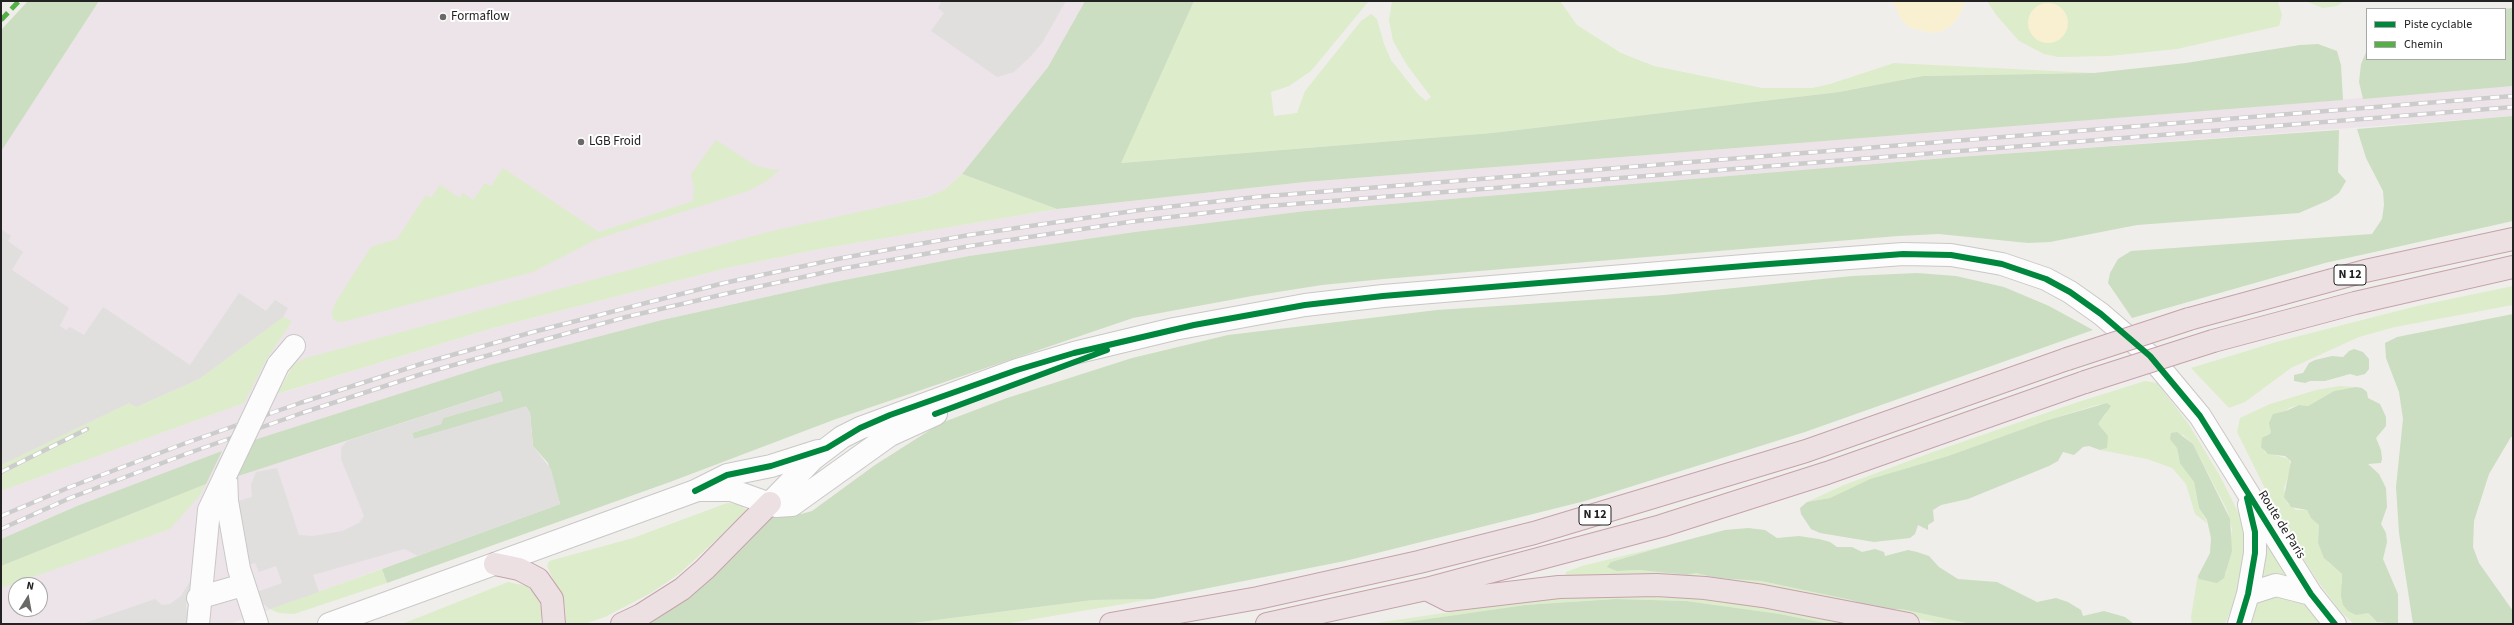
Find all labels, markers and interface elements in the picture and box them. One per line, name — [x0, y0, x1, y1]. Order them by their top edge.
legend — [2366, 8, 2506, 60]
place label: Formaflow — [451, 9, 510, 25]
marker: Formaflow — [438, 12, 448, 22]
text: Piste cyclable — [2404, 16, 2472, 33]
text: Chemin — [2404, 36, 2443, 53]
place label: LGB Froid — [589, 134, 641, 150]
marker: LGB Froid — [576, 137, 586, 147]
road number: N 12 — [2334, 265, 2366, 285]
street label: Route de Paris — [2254, 488, 2308, 562]
road number: N 12 — [1579, 505, 1611, 525]
north arrow — [8, 577, 48, 617]
text: N — [25, 578, 35, 594]

